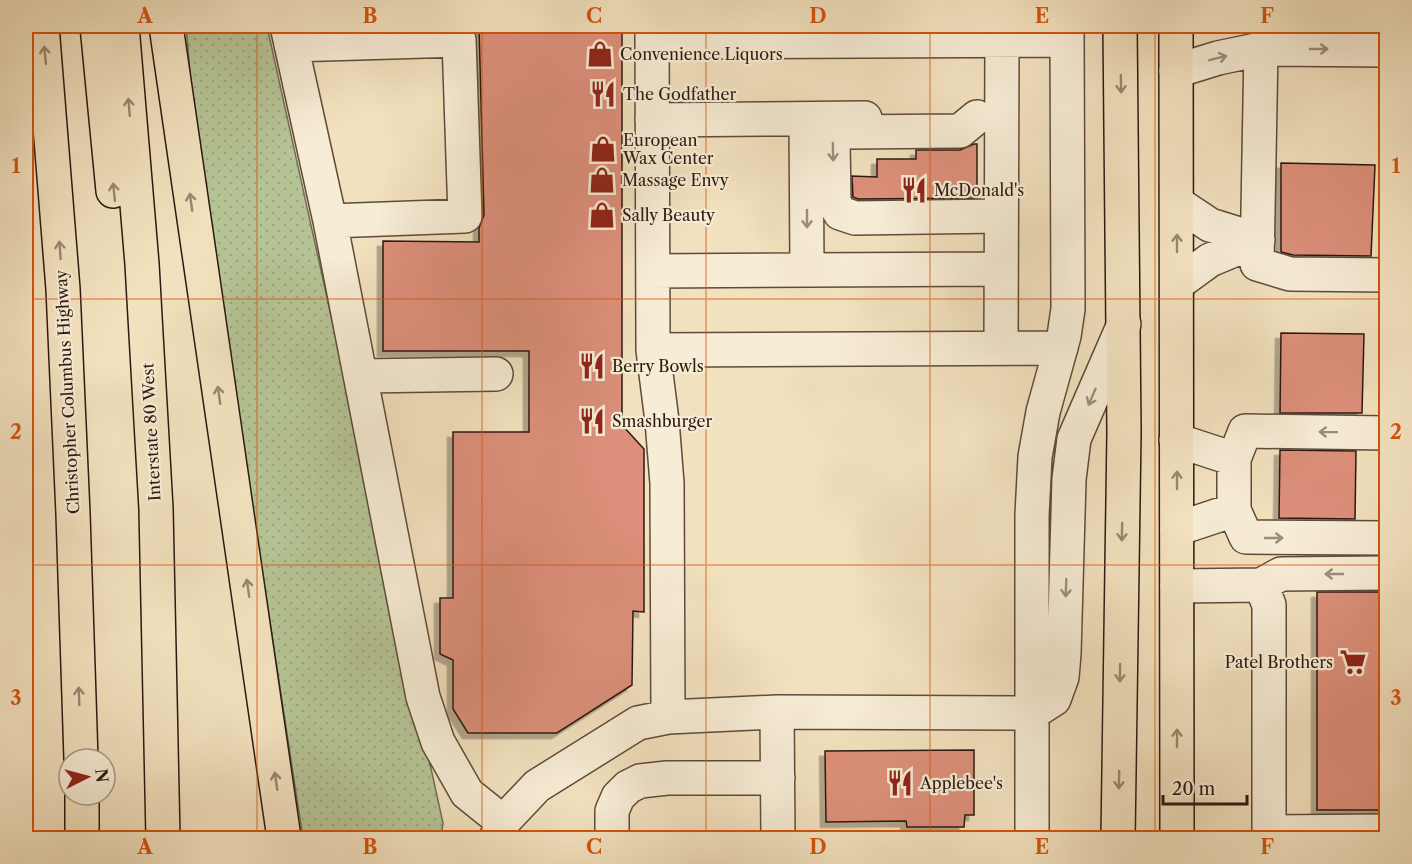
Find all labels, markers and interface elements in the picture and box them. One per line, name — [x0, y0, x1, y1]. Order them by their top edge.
text: A — [136, 4, 153, 28]
text: B — [363, 4, 378, 28]
text: C — [586, 4, 602, 28]
text: D — [809, 4, 827, 28]
text: E — [1035, 4, 1049, 28]
text: F — [1260, 4, 1274, 28]
shop icon: Convenience Liquors — [585, 39, 615, 69]
one-way arrow — [1309, 43, 1329, 55]
place label: Convenience Liquors — [620, 44, 783, 64]
one-way arrow — [39, 46, 50, 66]
one-way arrow — [1208, 52, 1227, 64]
one-way arrow — [1115, 73, 1127, 93]
restaurant icon: The Godfather — [588, 79, 618, 109]
place label: The Godfather — [623, 84, 736, 104]
one-way arrow — [123, 97, 134, 117]
place label: European Wax Center — [622, 130, 714, 168]
shop icon: European Wax Center — [588, 134, 618, 164]
one-way arrow — [827, 142, 839, 162]
text: 1 — [12, 154, 21, 178]
text: 1 — [1392, 154, 1401, 178]
shop icon: Massage Envy — [587, 165, 617, 195]
place label: Massage Envy — [622, 170, 730, 190]
restaurant icon: McDonald's — [899, 175, 929, 205]
place label: McDonald's — [934, 180, 1024, 200]
one-way arrow — [108, 182, 119, 202]
one-way arrow — [185, 192, 196, 212]
shop icon: Sally Beauty — [587, 200, 617, 230]
place label: Sally Beauty — [622, 205, 716, 225]
one-way arrow — [801, 209, 813, 229]
one-way arrow — [1171, 234, 1183, 254]
one-way arrow — [54, 240, 65, 260]
street label: Christopher Columbus Highway — [51, 268, 83, 515]
restaurant icon: Berry Bowls — [577, 351, 607, 381]
place label: Berry Bowls — [612, 356, 704, 376]
street label: Interstate 80 West — [137, 362, 165, 502]
one-way arrow — [214, 385, 225, 405]
one-way arrow — [1086, 388, 1097, 406]
restaurant icon: Smashburger — [577, 406, 607, 436]
place label: Smashburger — [612, 411, 712, 431]
text: 2 — [10, 420, 22, 444]
text: 2 — [1390, 420, 1402, 444]
one-way arrow — [1319, 426, 1339, 438]
one-way arrow — [1171, 471, 1183, 491]
one-way arrow — [1116, 522, 1128, 542]
one-way arrow — [1264, 532, 1284, 544]
one-way arrow — [1324, 568, 1344, 580]
one-way arrow — [242, 578, 253, 598]
one-way arrow — [1060, 578, 1071, 598]
supermarket icon: Patel Brothers — [1338, 647, 1368, 677]
place label: Patel Brothers — [1225, 652, 1333, 672]
one-way arrow — [1114, 663, 1126, 683]
text: 3 — [10, 686, 22, 710]
text: 3 — [1390, 686, 1402, 710]
one-way arrow — [74, 687, 85, 707]
one-way arrow — [1171, 729, 1183, 749]
north arrow — [57, 747, 117, 807]
text: N — [91, 767, 113, 783]
restaurant icon: Applebee's — [885, 768, 915, 798]
scale bar — [1163, 768, 1247, 806]
one-way arrow — [1113, 769, 1125, 789]
one-way arrow — [270, 771, 281, 791]
place label: Applebee's — [919, 773, 1003, 793]
text: 20 m — [1172, 778, 1216, 800]
text: A — [136, 835, 153, 859]
text: B — [363, 835, 378, 859]
text: C — [586, 835, 602, 859]
text: D — [809, 835, 827, 859]
text: E — [1035, 835, 1049, 859]
text: F — [1260, 835, 1274, 859]

